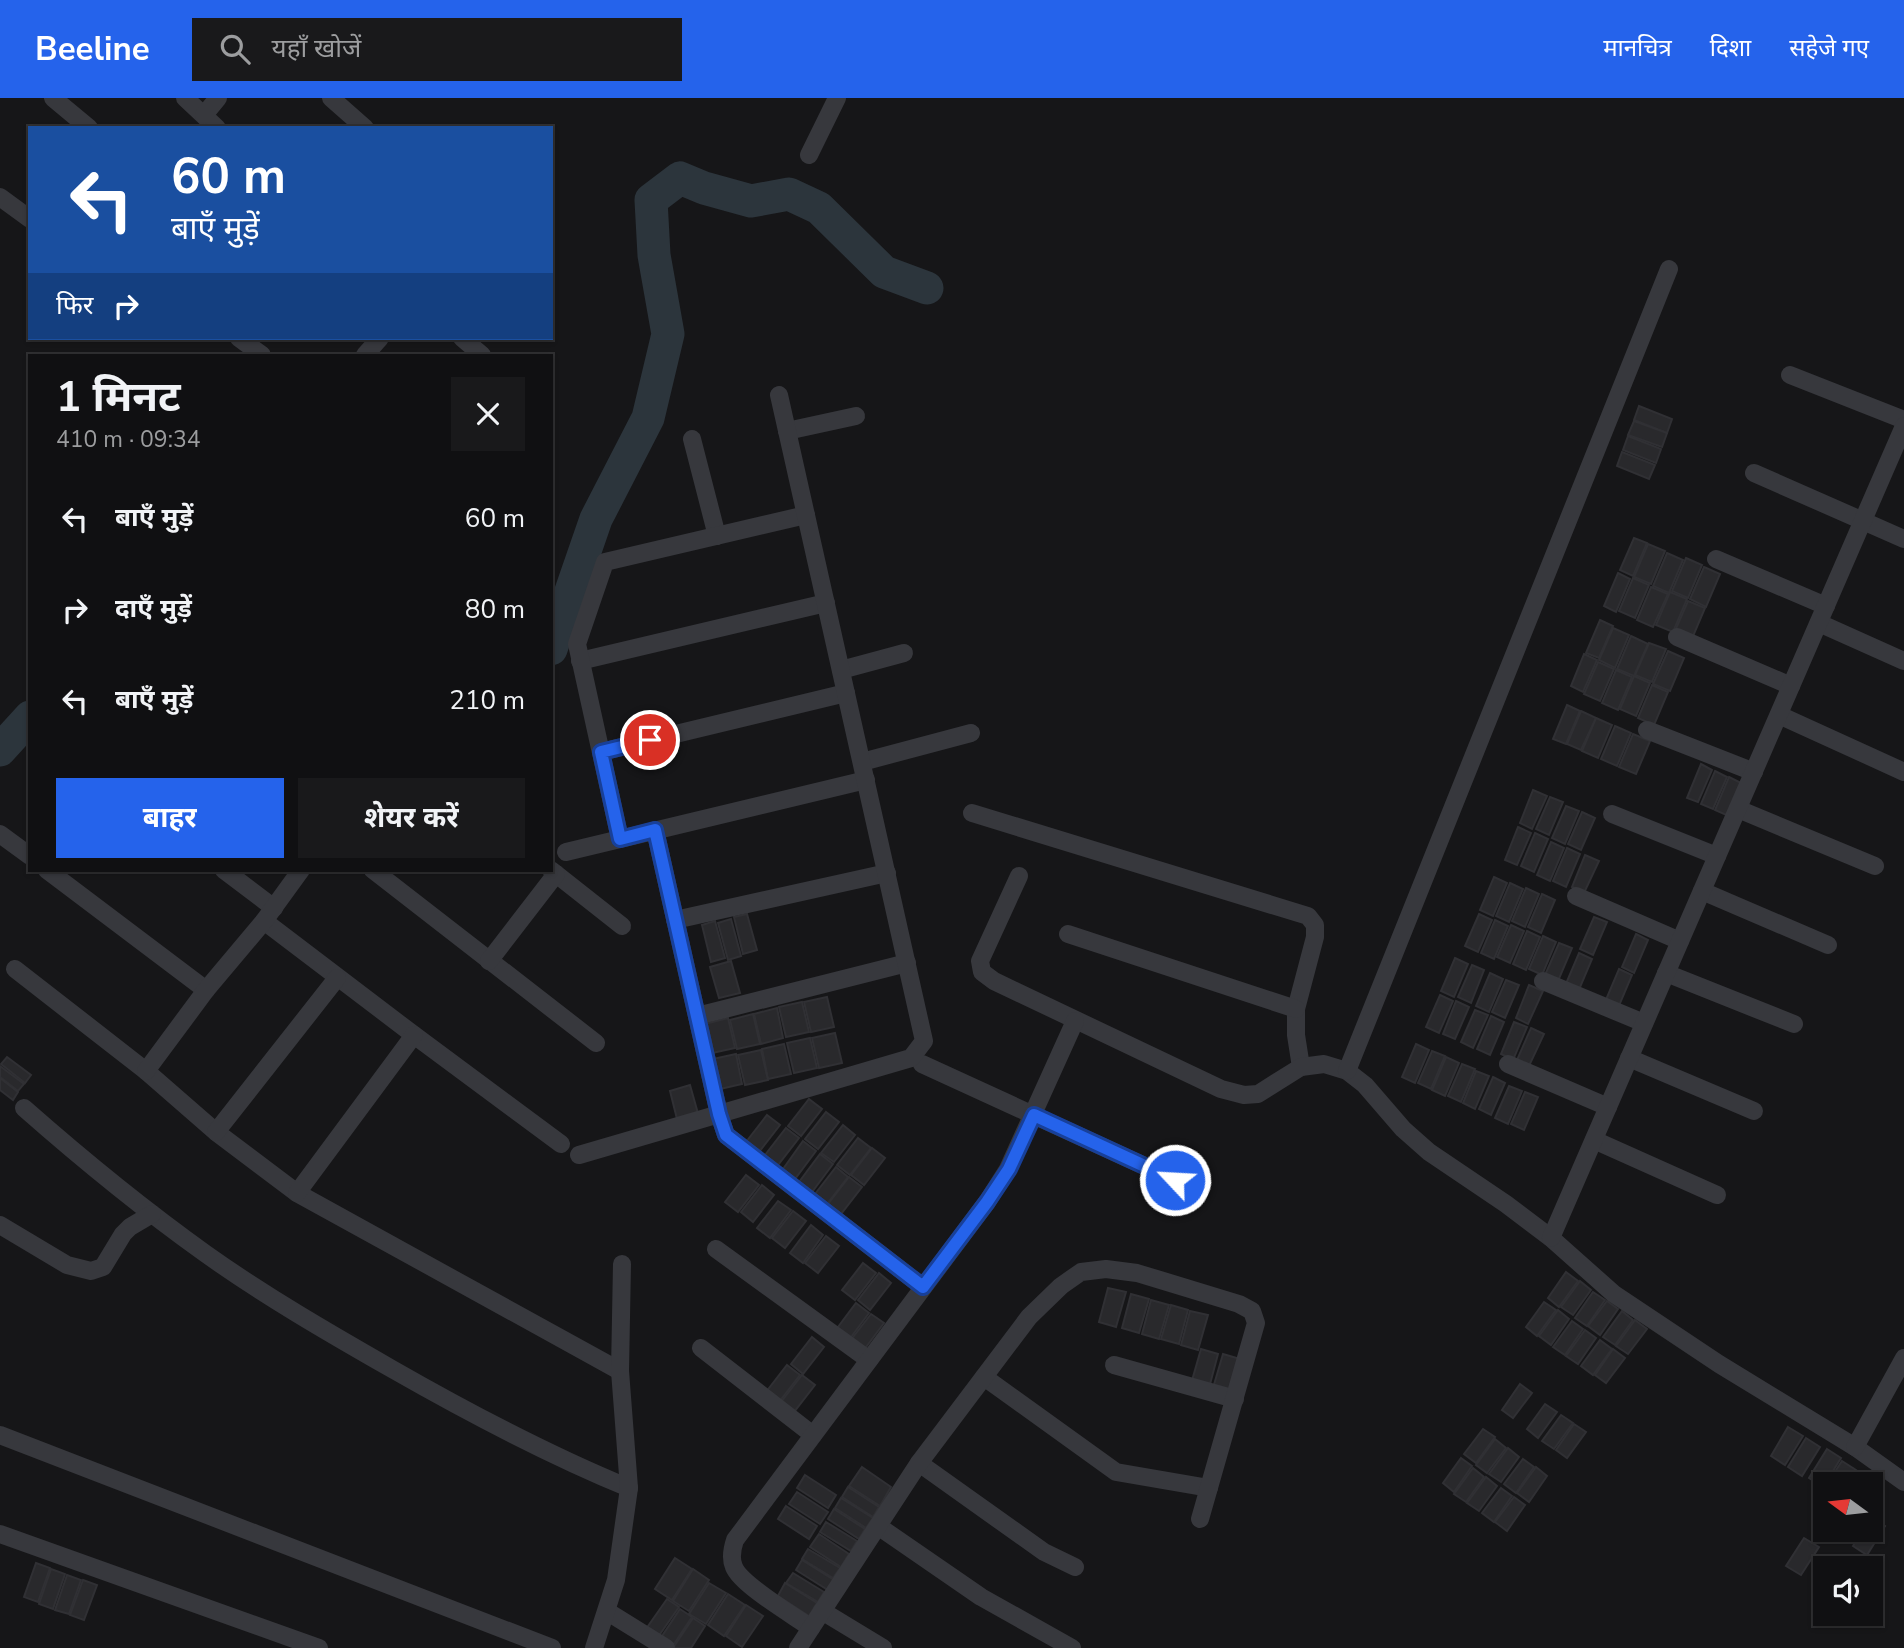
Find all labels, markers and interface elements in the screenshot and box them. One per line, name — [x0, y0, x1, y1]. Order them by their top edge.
search box — [192, 18, 682, 81]
text: Beeline — [35, 27, 150, 72]
icon: search — [216, 30, 254, 68]
text: यहाँ खोजें — [272, 31, 361, 66]
text: मानचित्र — [1603, 32, 1672, 64]
text: दिशा — [1710, 32, 1751, 64]
text: सहेजे गए — [1789, 32, 1869, 64]
text: 60 m — [171, 143, 286, 210]
icon: left — [56, 154, 147, 245]
text: बाएँ मुड़ें — [171, 207, 260, 250]
icon: right — [107, 287, 145, 325]
text: फिर — [56, 288, 93, 323]
text: 1 मिनट — [56, 369, 181, 426]
button: close — [451, 377, 525, 451]
text: 410 m · 09:34 — [56, 424, 201, 455]
icon: left — [56, 500, 94, 538]
text: बाएँ मुड़ें — [115, 500, 193, 535]
text: 60 m — [465, 501, 525, 536]
icon: right — [56, 591, 94, 629]
text: दाएँ मुड़ें — [115, 591, 192, 626]
text: 80 m — [465, 592, 525, 627]
icon: left — [56, 682, 94, 720]
text: बाएँ मुड़ें — [115, 682, 193, 717]
text: 210 m — [449, 683, 525, 718]
pin — [620, 710, 680, 770]
icon: arrive — [631, 721, 669, 759]
button: बाहर — [56, 778, 284, 858]
button: शेयर करें — [298, 778, 525, 858]
position arrow — [1138, 1143, 1212, 1217]
north arrow — [1813, 1472, 1883, 1542]
map controls — [1813, 1472, 1883, 1626]
button: sound — [1813, 1556, 1883, 1626]

